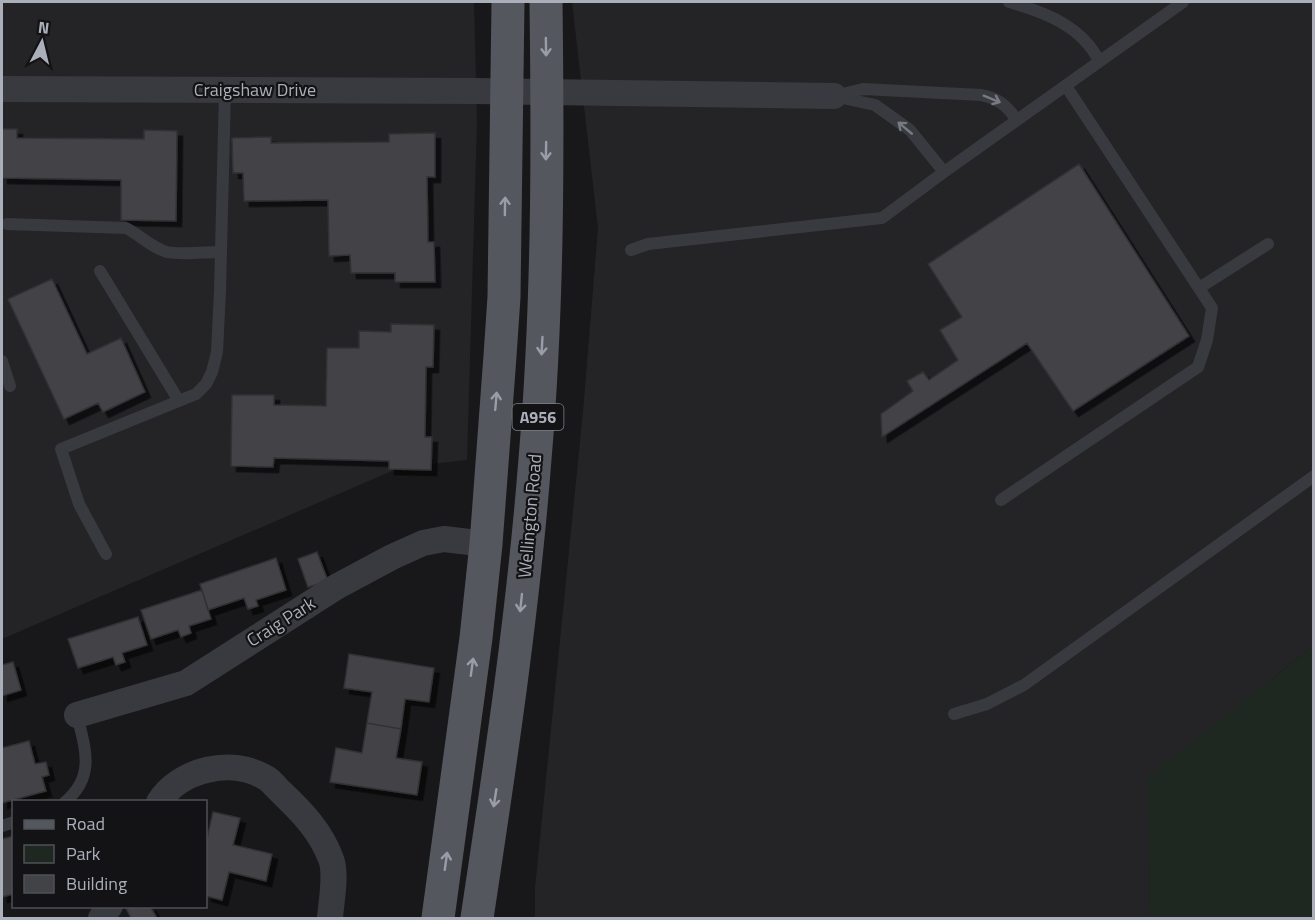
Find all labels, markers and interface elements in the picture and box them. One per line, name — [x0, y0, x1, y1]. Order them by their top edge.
north arrow — [12, 12, 72, 72]
text: N — [37, 15, 51, 40]
one-way arrow — [540, 37, 552, 57]
street label: Craigshaw Drive — [194, 76, 316, 103]
one-way arrow — [983, 94, 1001, 105]
one-way arrow — [897, 121, 913, 134]
one-way arrow — [540, 141, 552, 161]
one-way arrow — [500, 197, 511, 217]
one-way arrow — [536, 336, 547, 356]
one-way arrow — [491, 391, 502, 411]
road number: A956 — [512, 404, 564, 430]
street label: Wellington Road — [511, 453, 548, 579]
street label: Craig Park — [241, 590, 321, 653]
one-way arrow — [515, 593, 526, 613]
one-way arrow — [466, 658, 477, 678]
one-way arrow — [490, 787, 501, 807]
legend — [12, 800, 207, 908]
text: Road — [66, 810, 105, 837]
text: Park — [66, 840, 101, 867]
one-way arrow — [441, 851, 452, 871]
text: Building — [66, 870, 127, 897]

